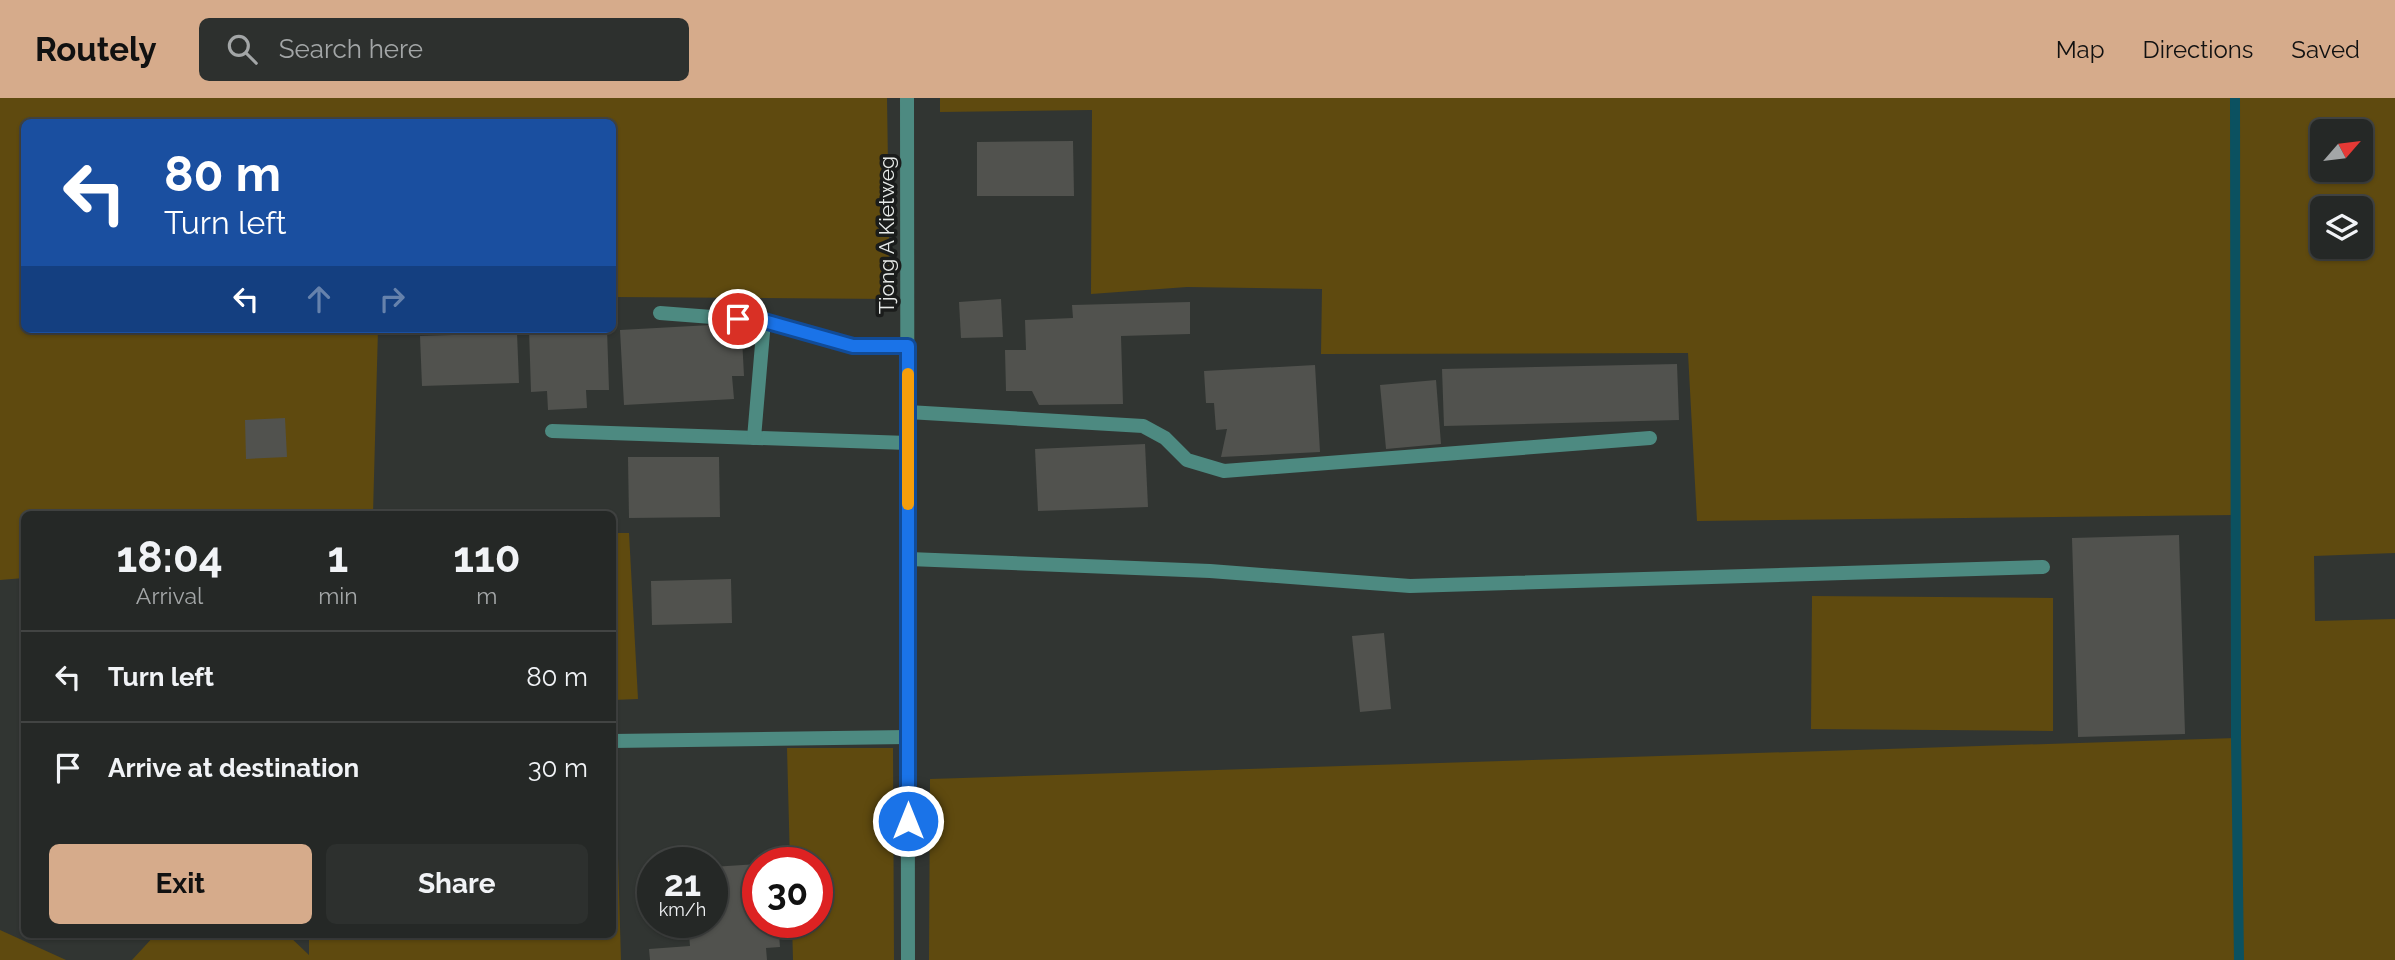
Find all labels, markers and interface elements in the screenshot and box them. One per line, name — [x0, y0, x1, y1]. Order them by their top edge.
search box — [199, 18, 689, 81]
text: Routely — [35, 30, 157, 69]
icon: search — [223, 30, 261, 68]
text: Search here — [279, 34, 423, 64]
text: Map — [2056, 35, 2105, 64]
text: Directions — [2143, 35, 2253, 64]
text: Saved — [2291, 35, 2360, 64]
north arrow — [2310, 119, 2373, 182]
map controls — [2310, 119, 2373, 259]
text: 80 m — [164, 145, 281, 202]
icon: left — [49, 147, 140, 238]
street label: Tjong A Kietweg — [874, 156, 899, 314]
button: layers — [2310, 196, 2373, 259]
text: Turn left — [164, 204, 286, 241]
icon: left — [227, 280, 265, 318]
icon: ahead — [300, 280, 338, 318]
icon: right — [373, 280, 411, 318]
pin — [708, 289, 768, 349]
icon: arrive — [719, 300, 757, 338]
text: 18:04 — [116, 533, 223, 582]
text: 1 — [328, 533, 348, 582]
text: 110 — [453, 533, 521, 582]
text: Arrival — [136, 582, 203, 609]
text: min — [318, 582, 358, 609]
text: m — [476, 582, 497, 609]
icon: left — [49, 658, 87, 696]
text: Turn left — [108, 662, 214, 692]
text: 80 m — [526, 662, 588, 692]
icon: arrive — [49, 749, 87, 787]
text: Arrive at destination — [108, 753, 359, 783]
text: 30 m — [528, 753, 588, 783]
position arrow — [871, 784, 945, 858]
button: Exit — [49, 844, 312, 924]
button: Share — [326, 844, 588, 924]
speed limit sign: 30 — [742, 847, 833, 938]
text: 21 — [664, 863, 701, 904]
text: km/h — [659, 899, 706, 920]

